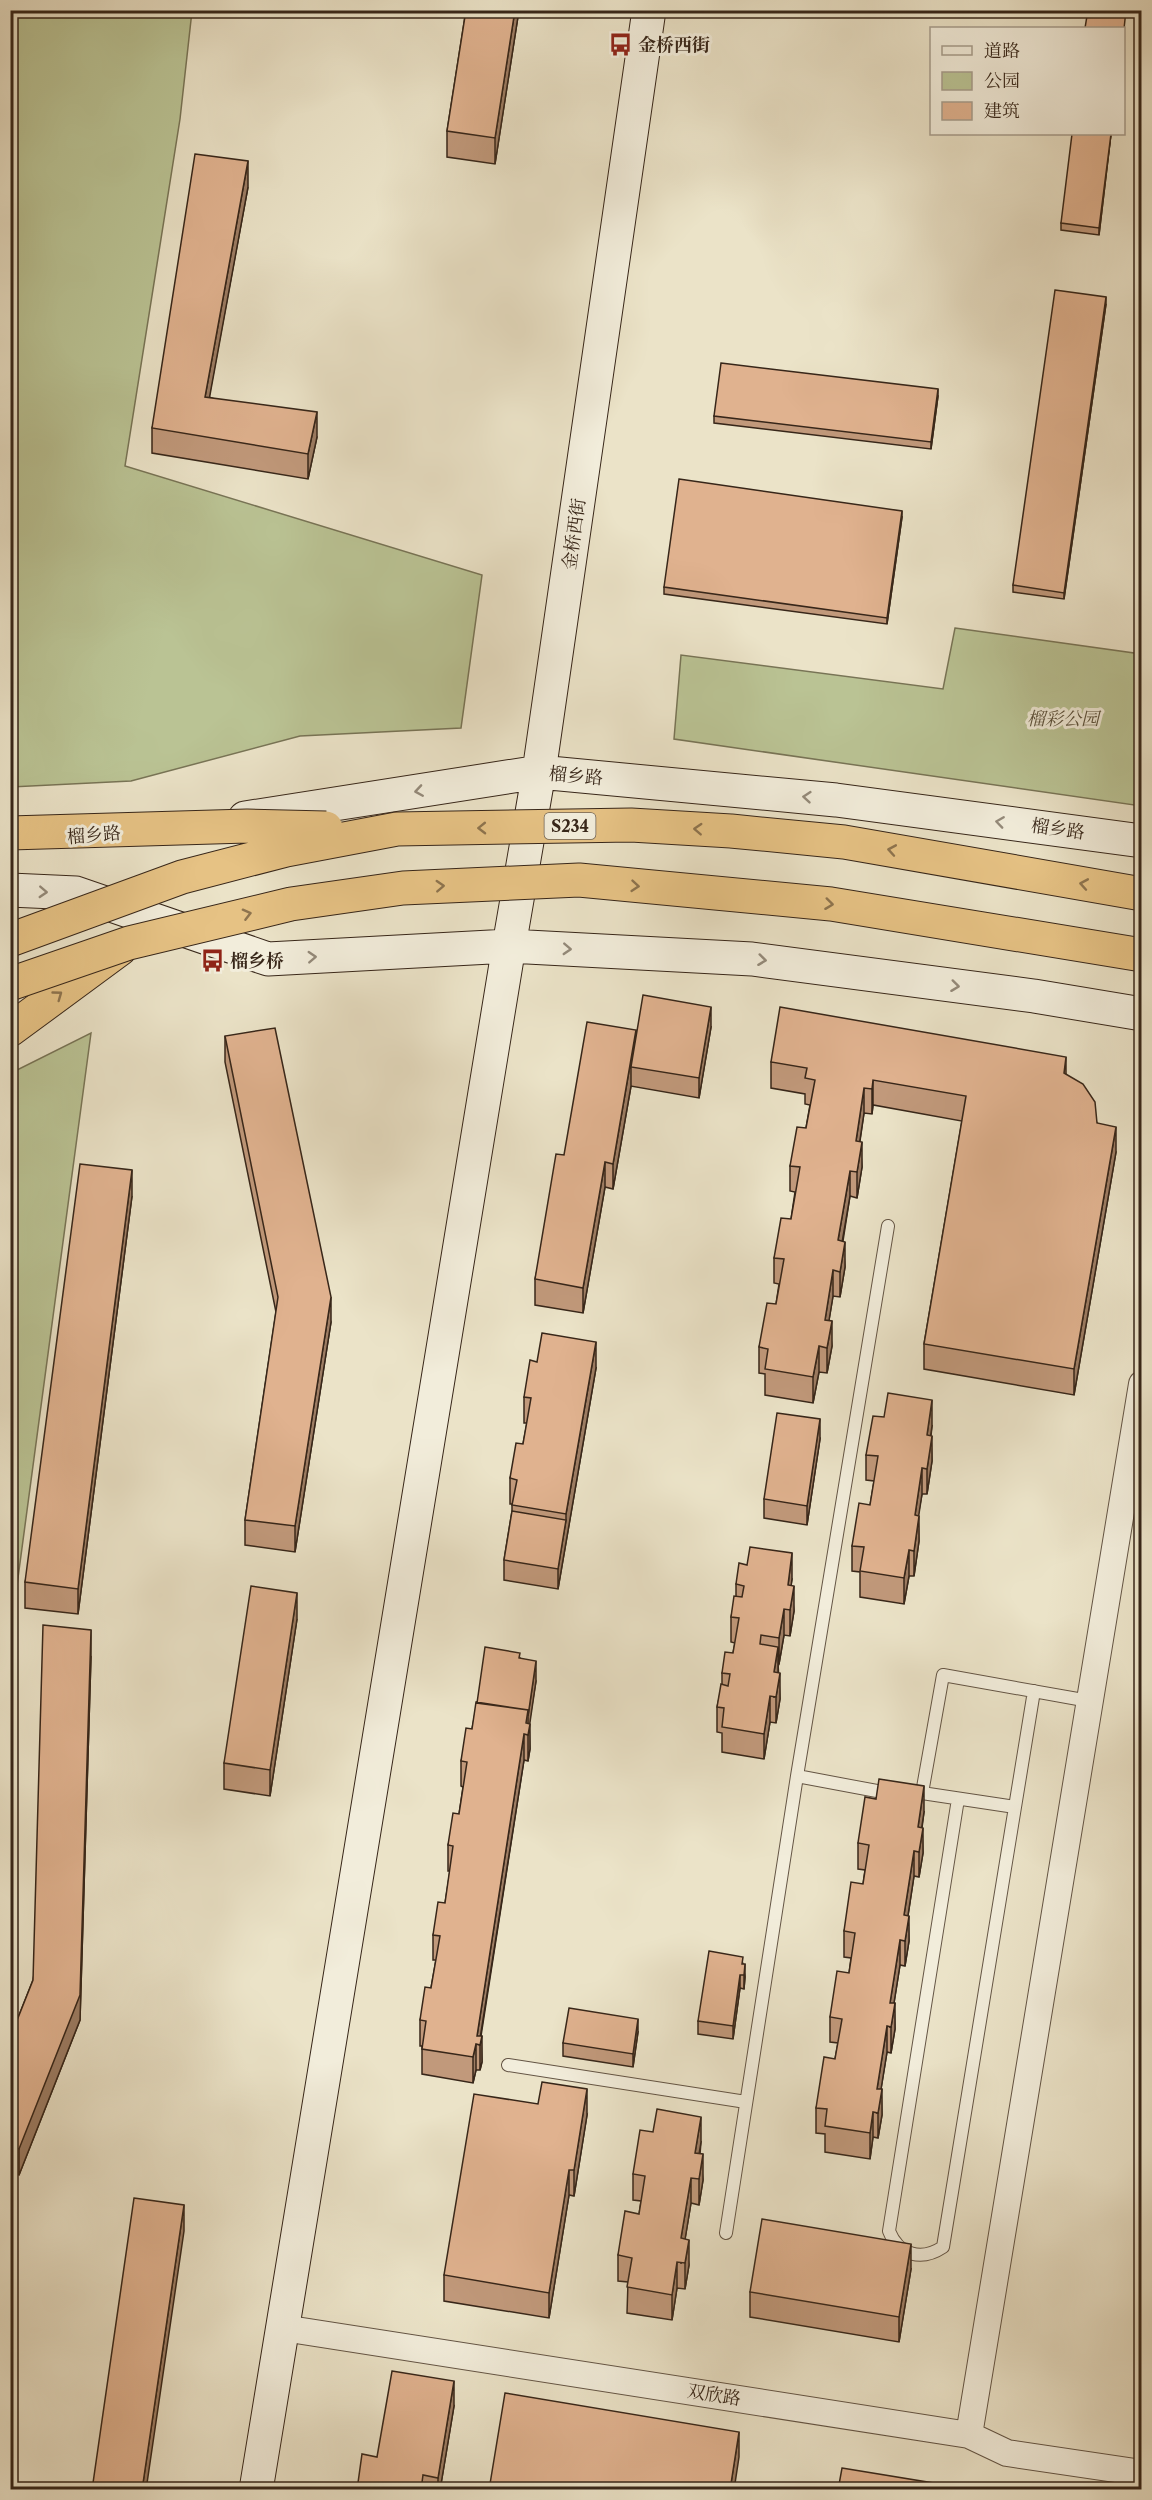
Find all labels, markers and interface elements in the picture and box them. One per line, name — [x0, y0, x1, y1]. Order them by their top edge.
legend — [930, 27, 1125, 135]
bus stop icon: 金桥西街 — [607, 32, 633, 58]
place label: 金桥西街 — [638, 34, 710, 56]
text: 道路 — [984, 40, 1020, 62]
text: 公园 — [984, 70, 1020, 92]
text: 建筑 — [984, 100, 1020, 122]
street label: 金桥西街 — [558, 497, 590, 571]
park label: 榴彩公园 — [1027, 708, 1102, 730]
street label: 榴乡路 — [548, 763, 604, 789]
one-way arrow — [415, 784, 424, 796]
one-way arrow — [802, 791, 812, 804]
road number: S234 — [544, 813, 596, 839]
street label: 榴乡路 — [1030, 814, 1086, 844]
one-way arrow — [996, 816, 1005, 828]
one-way arrow — [478, 821, 487, 834]
street label: 榴乡路 — [66, 822, 122, 848]
one-way arrow — [694, 822, 703, 835]
one-way arrow — [887, 844, 897, 857]
one-way arrow — [1079, 878, 1089, 891]
one-way arrow — [630, 879, 639, 892]
one-way arrow — [436, 880, 445, 893]
one-way arrow — [39, 885, 48, 898]
one-way arrow — [824, 897, 833, 910]
one-way arrow — [242, 909, 252, 922]
one-way arrow — [563, 942, 572, 955]
bus stop icon: 榴乡桥 — [199, 948, 225, 974]
place label: 榴乡桥 — [230, 950, 284, 972]
one-way arrow — [308, 950, 317, 963]
one-way arrow — [757, 954, 766, 966]
one-way arrow — [950, 979, 960, 991]
one-way arrow — [51, 991, 62, 1002]
street label: 双欣路 — [686, 2380, 742, 2410]

